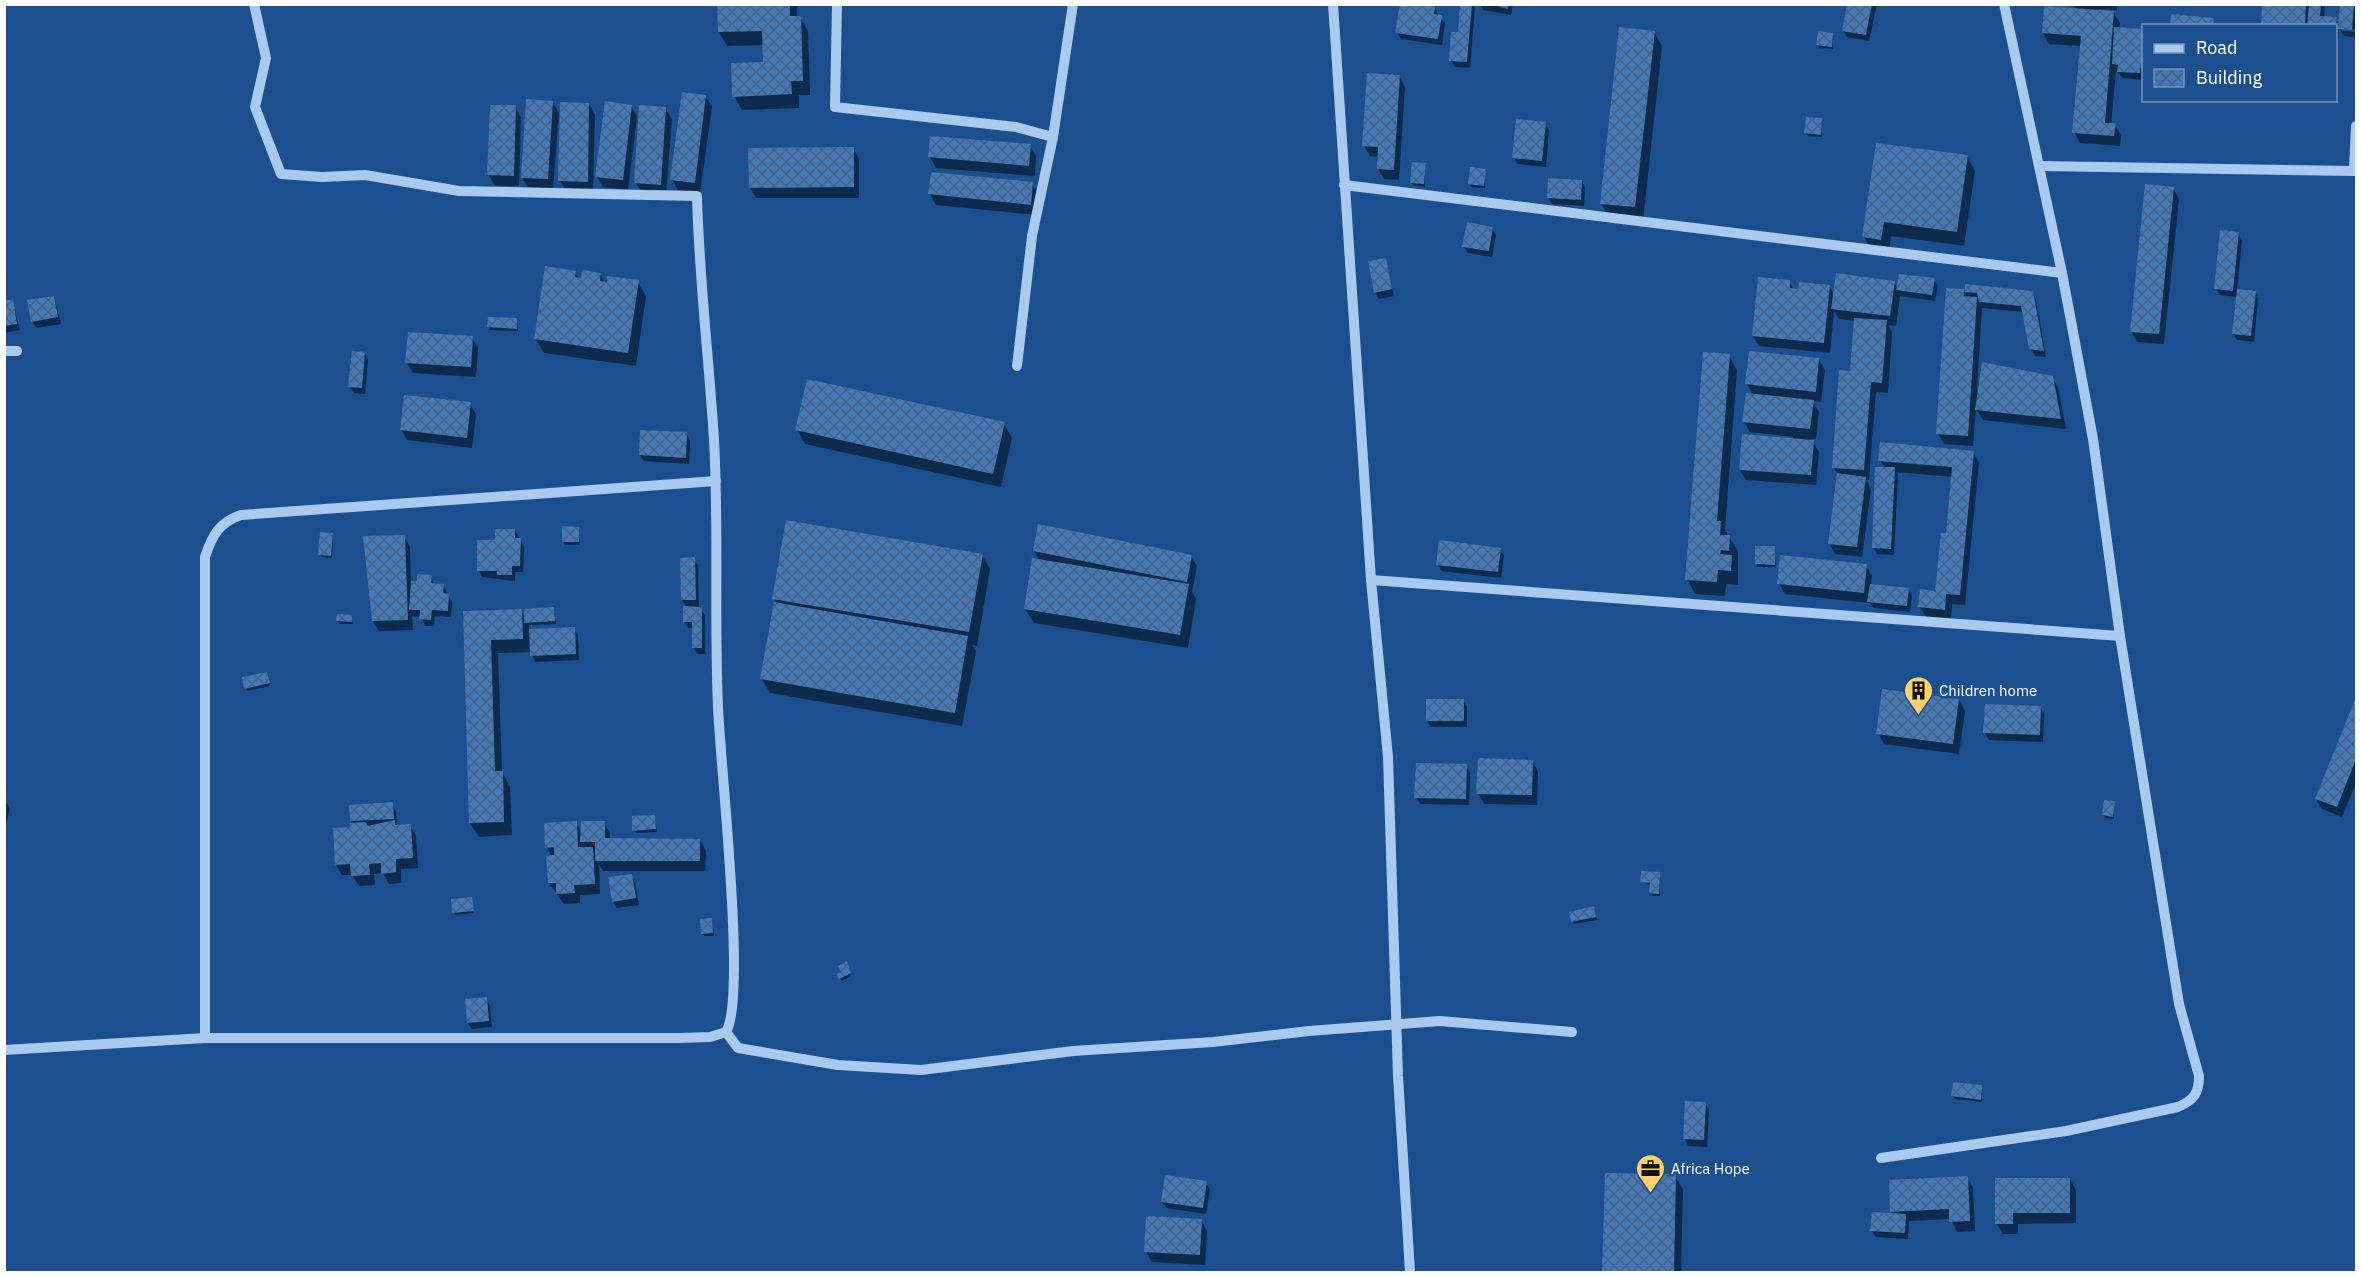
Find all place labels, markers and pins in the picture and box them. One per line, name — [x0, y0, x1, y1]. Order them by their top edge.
building icon: Children home — [1902, 674, 1934, 716]
place label: Children home — [1939, 681, 2037, 700]
office icon: Africa Hope — [1634, 1152, 1666, 1194]
place label: Africa Hope — [1671, 1159, 1750, 1178]

